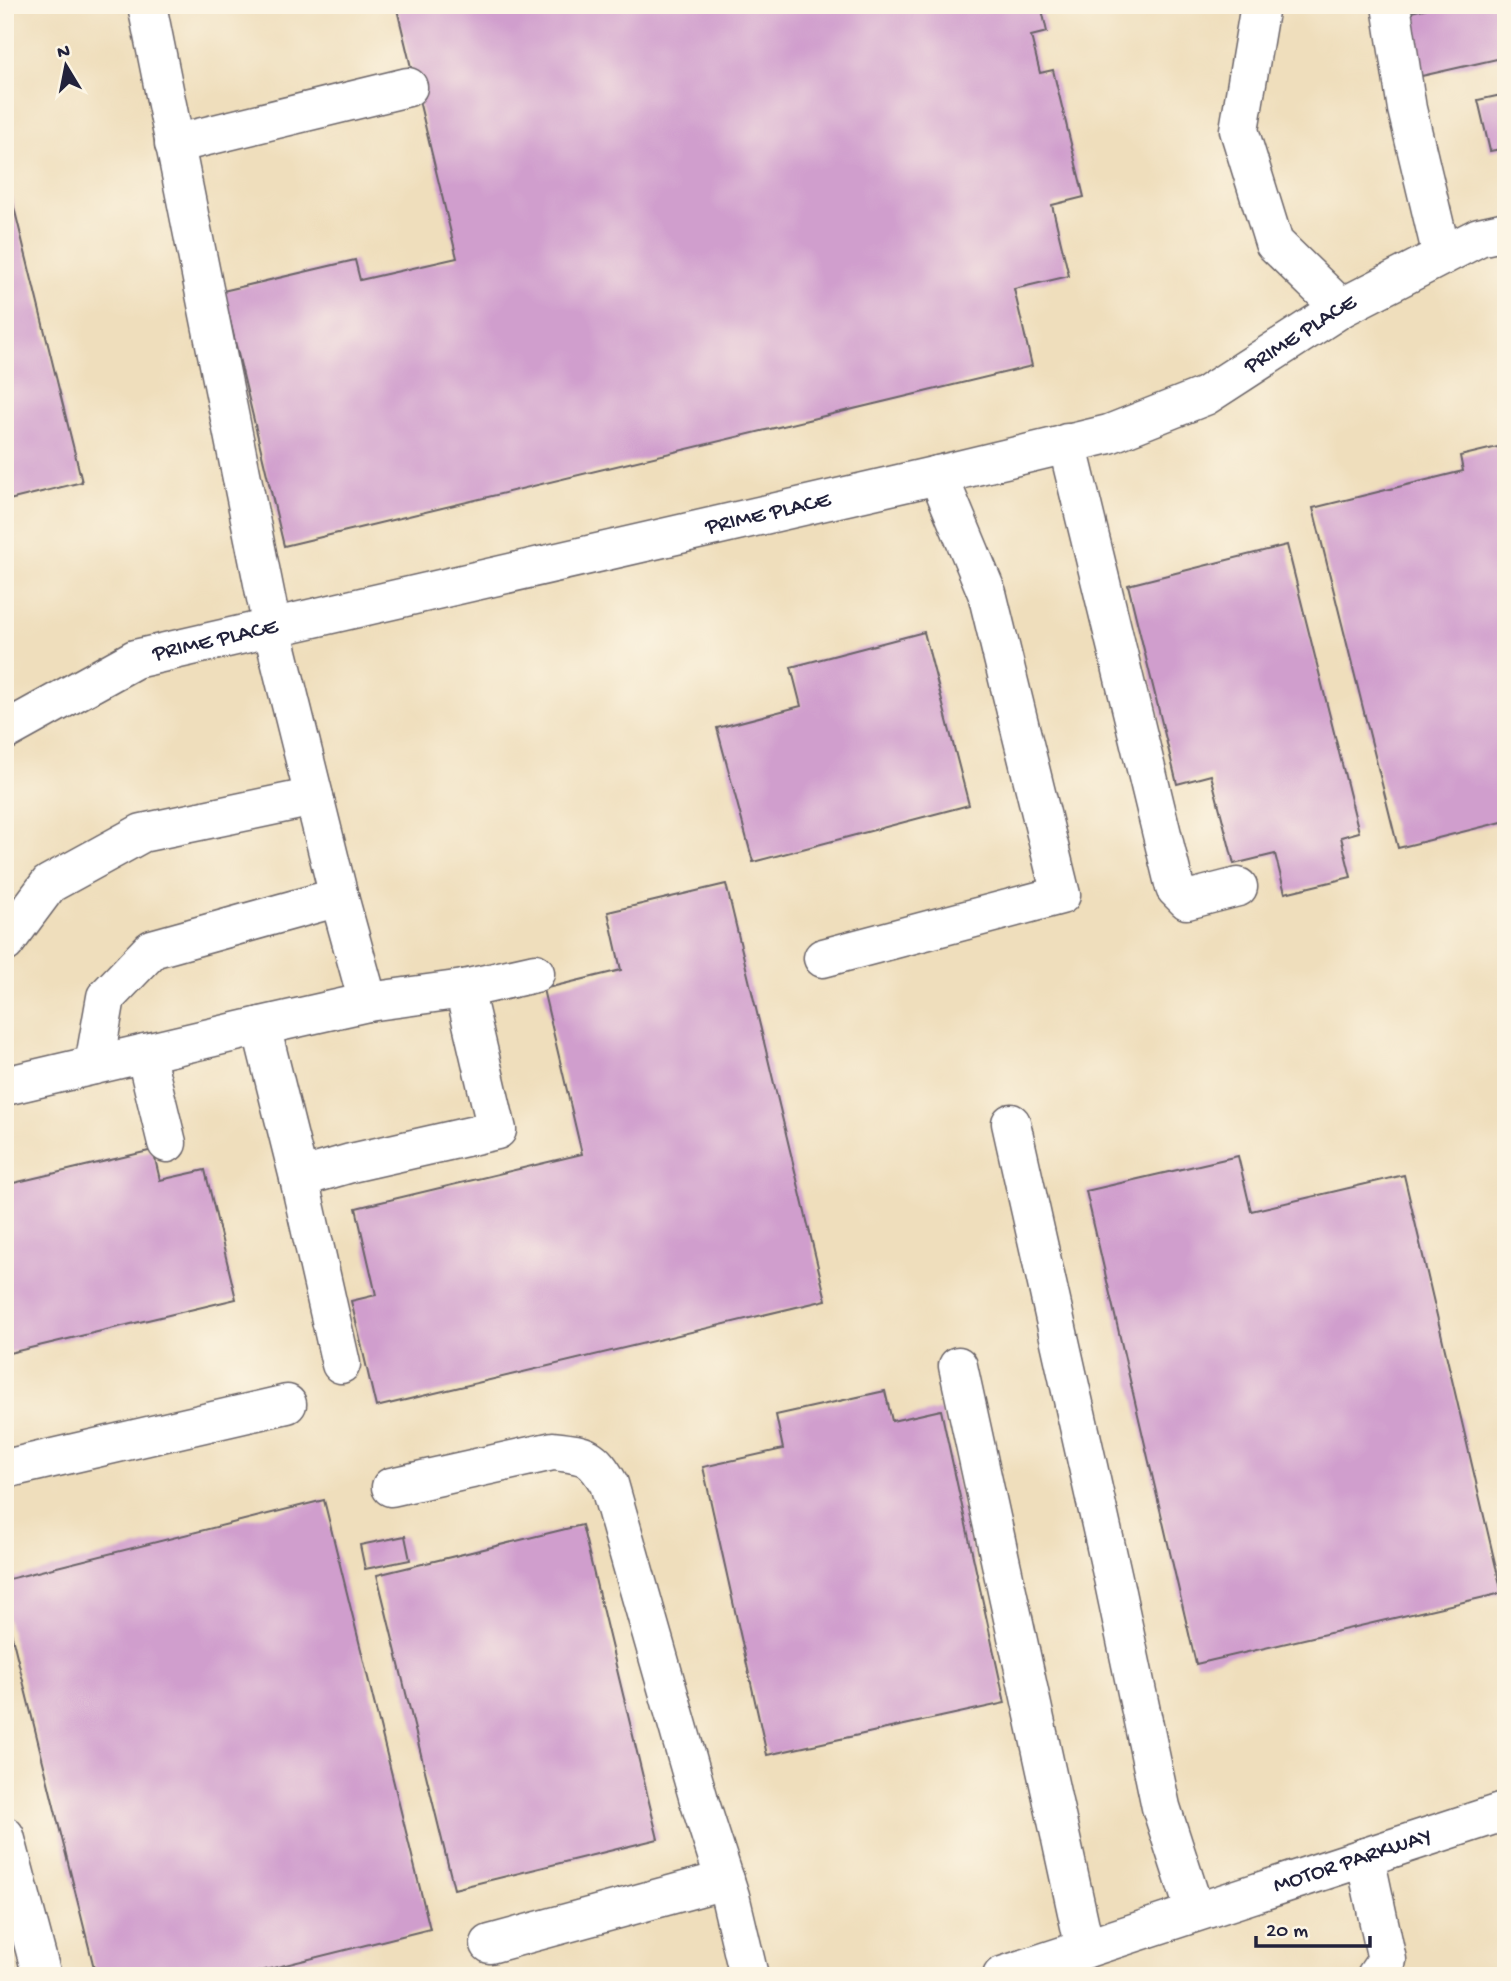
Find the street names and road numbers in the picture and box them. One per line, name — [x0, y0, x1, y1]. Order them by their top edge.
street label: PRIME PLACE — [1239, 288, 1362, 381]
street label: PRIME PLACE — [702, 486, 835, 542]
street label: PRIME PLACE — [149, 613, 282, 668]
street label: MOTOR PARKWAY — [1270, 1823, 1435, 1900]

